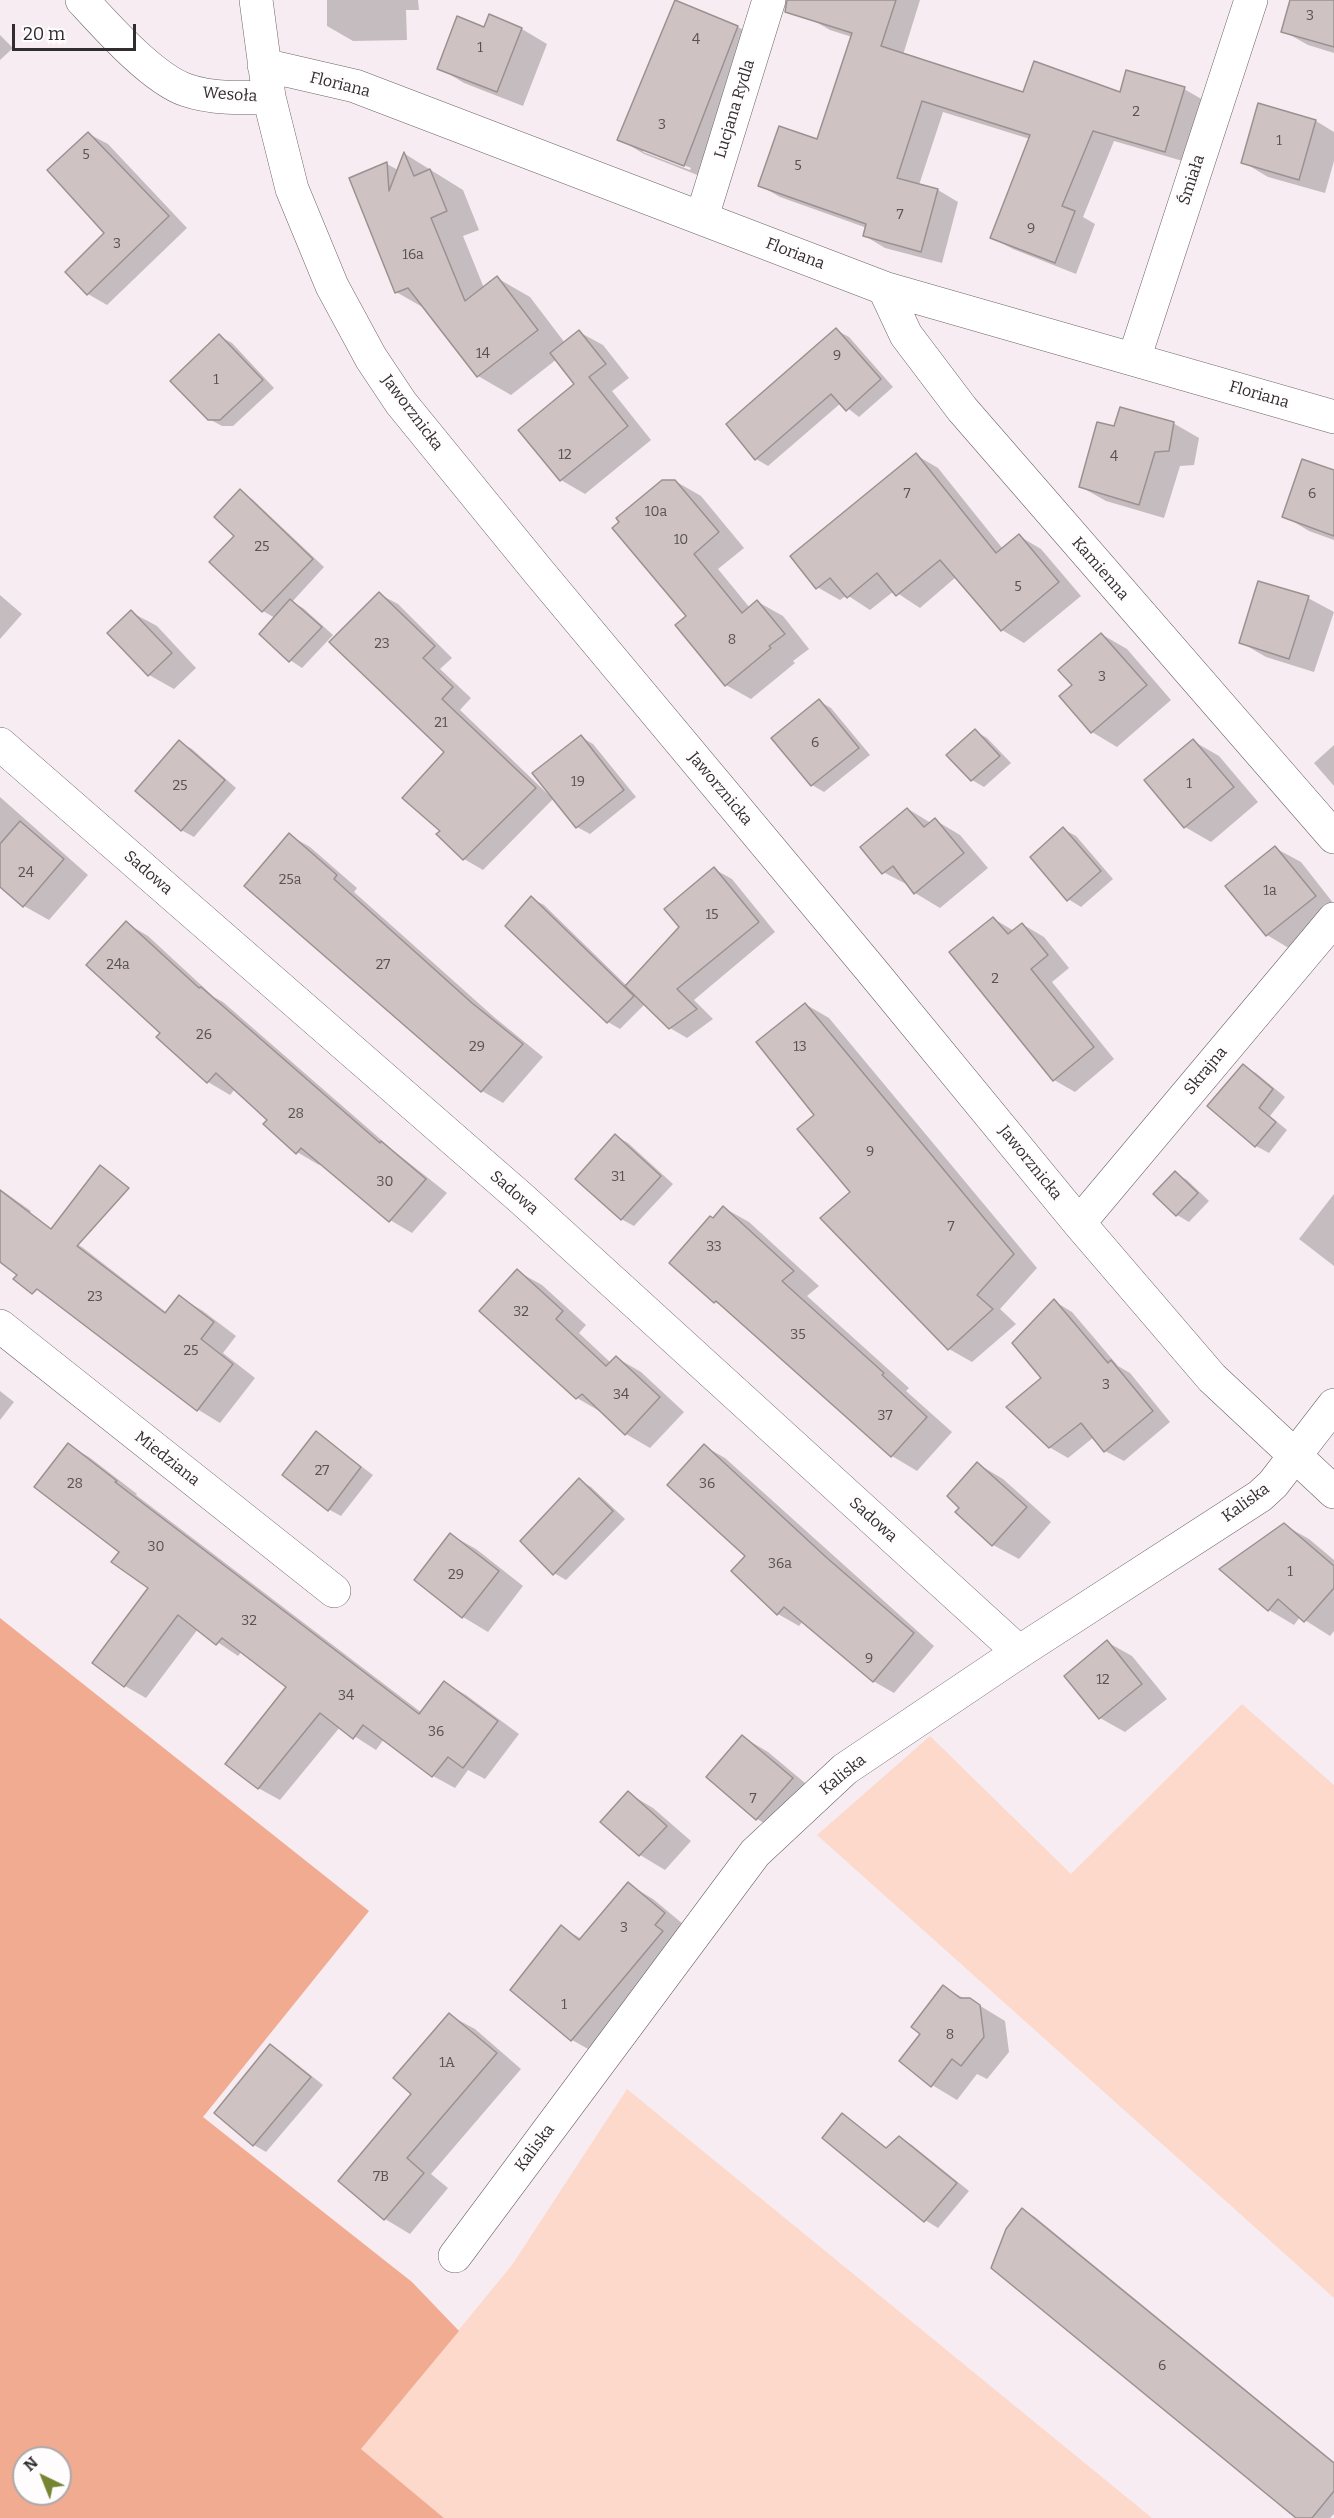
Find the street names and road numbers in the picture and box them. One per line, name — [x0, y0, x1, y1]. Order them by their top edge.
street label: Lucjana Rydla — [711, 57, 759, 161]
street label: Floriana — [308, 68, 372, 102]
street label: Wesoła — [202, 84, 258, 106]
street label: Śmiała — [1175, 152, 1209, 208]
street label: Floriana — [763, 234, 827, 274]
street label: Jaworznicka — [377, 371, 447, 455]
street label: Floriana — [1227, 377, 1291, 413]
street label: Kamienna — [1067, 534, 1133, 604]
street label: Jaworznicka — [684, 748, 756, 830]
street label: Sadowa — [120, 847, 176, 899]
street label: Skrajna — [1180, 1043, 1232, 1099]
street label: Jaworznicka — [994, 1122, 1066, 1204]
street label: Sadowa — [486, 1167, 542, 1219]
street label: Miedziana — [131, 1428, 203, 1490]
street label: Kaliska — [1219, 1479, 1273, 1527]
street label: Sadowa — [845, 1494, 901, 1546]
street label: Kaliska — [816, 1751, 870, 1799]
street label: Kaliska — [511, 2121, 559, 2175]

